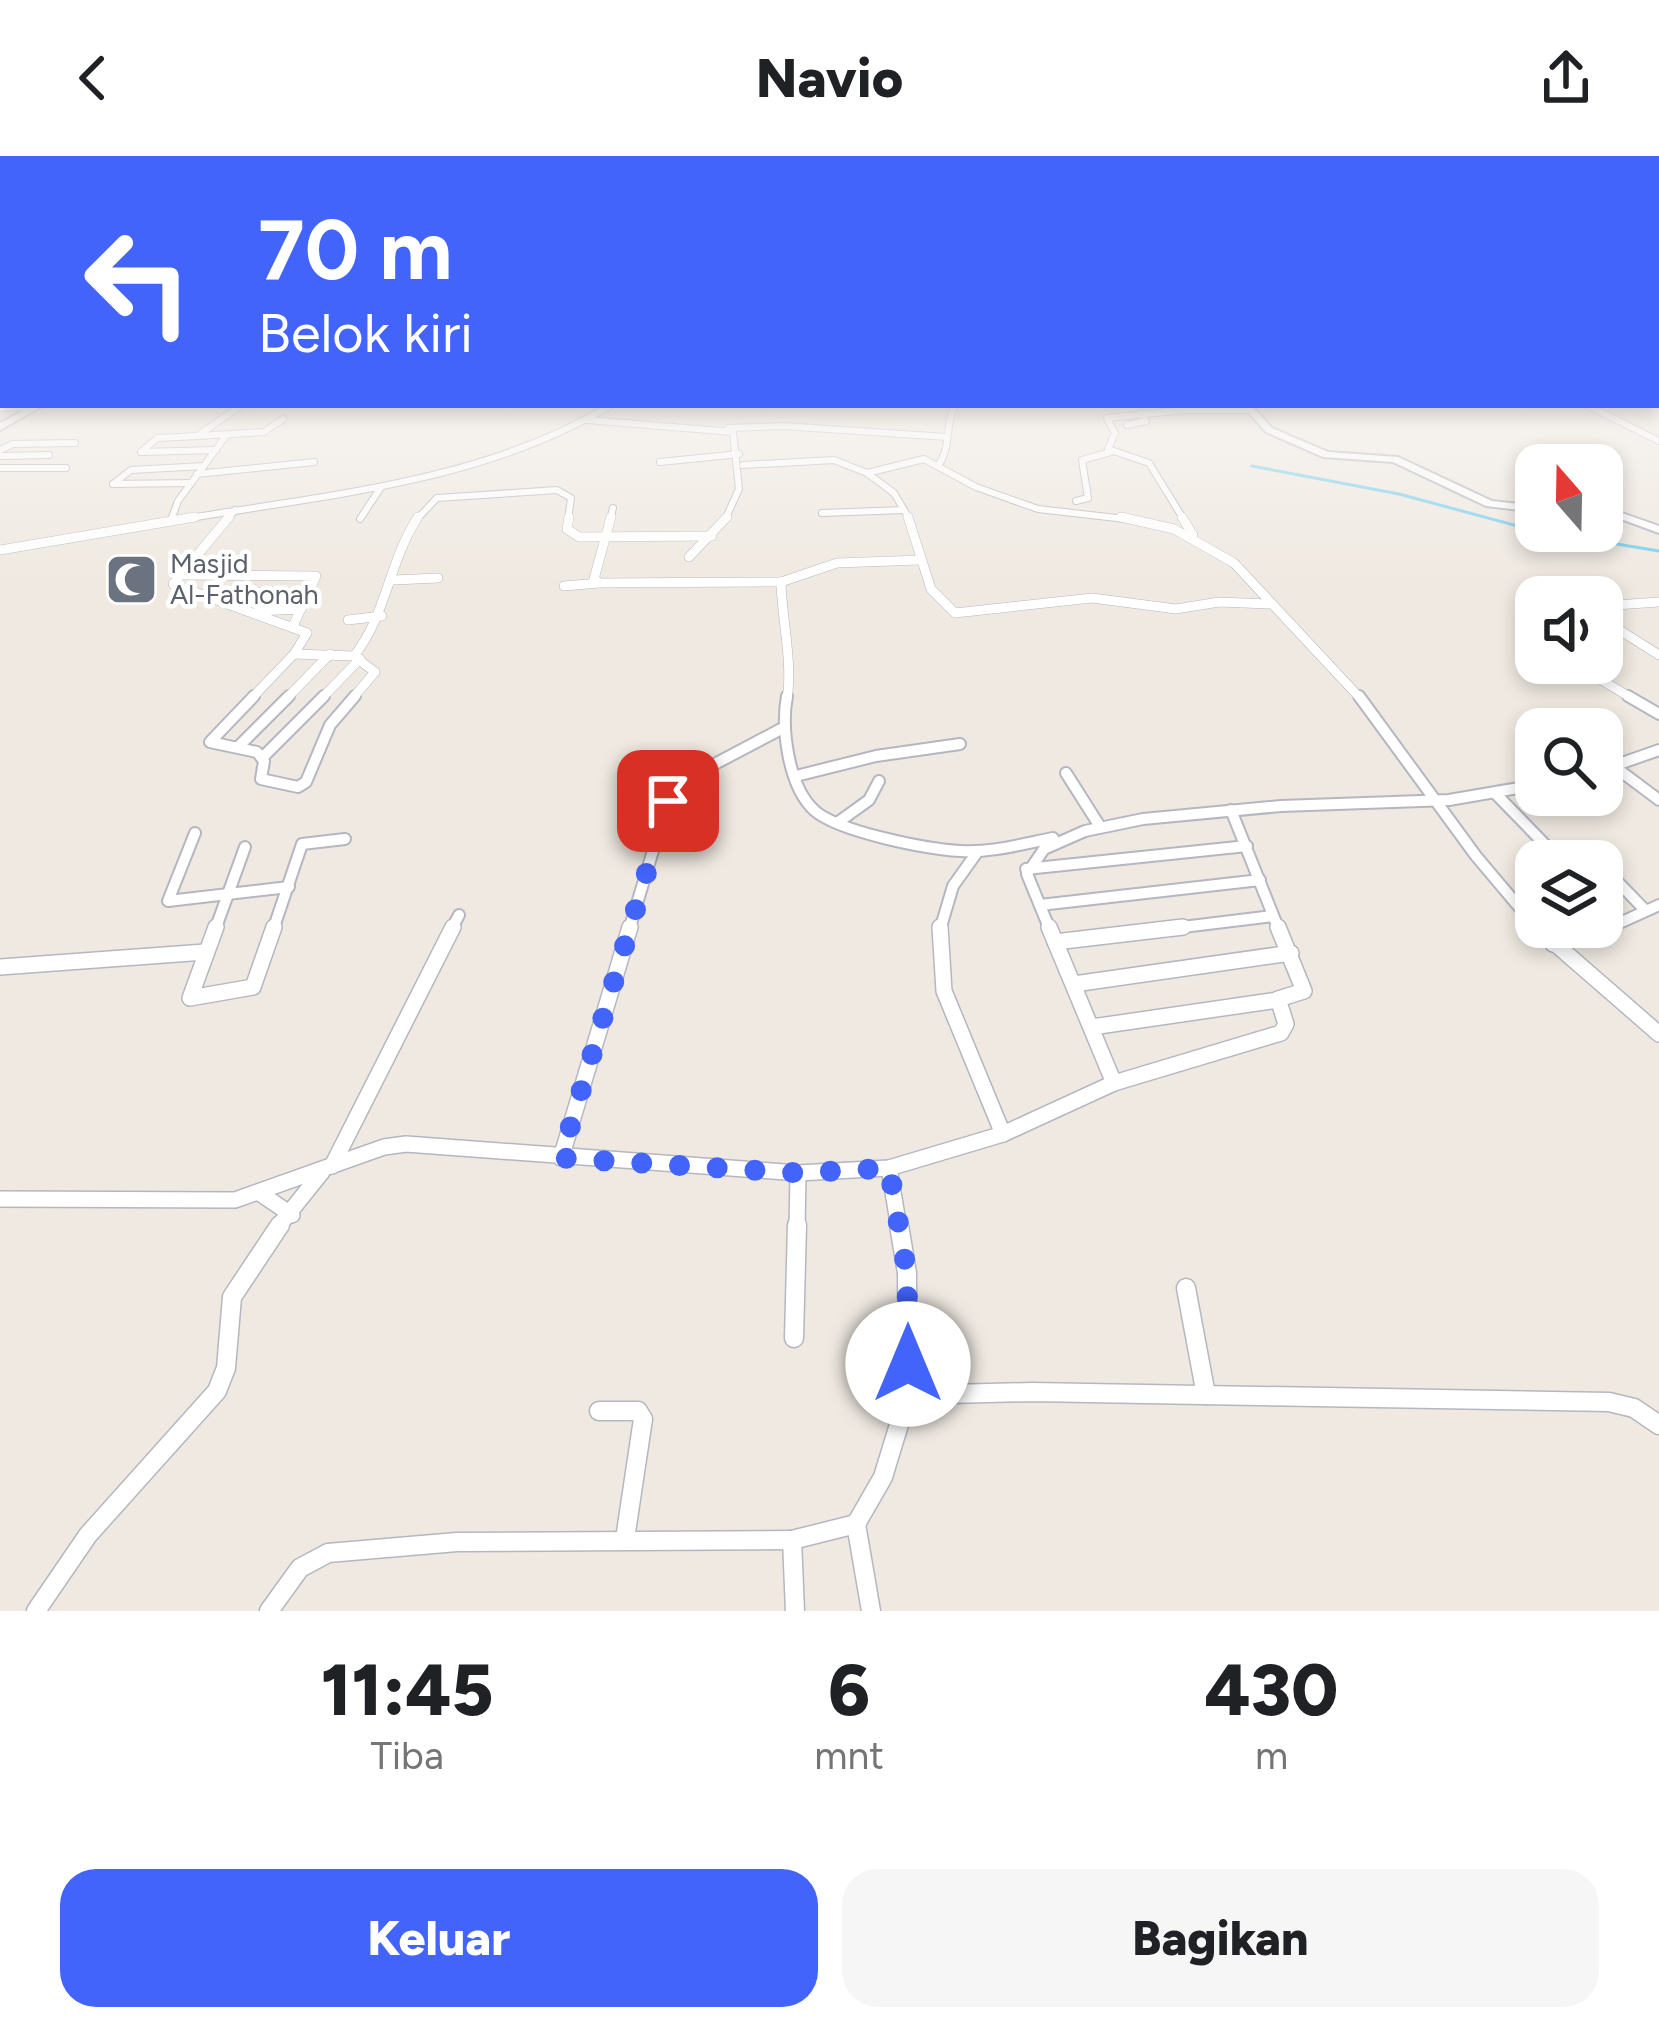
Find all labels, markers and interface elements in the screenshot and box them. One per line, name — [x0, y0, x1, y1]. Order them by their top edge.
icon: back — [60, 45, 126, 111]
icon: share — [1533, 45, 1599, 111]
text: Navio — [756, 46, 903, 111]
text: 70 m — [258, 199, 452, 300]
icon: left — [60, 204, 216, 360]
text: Belok kiri — [258, 301, 473, 366]
north arrow — [1515, 444, 1623, 552]
map controls — [1515, 444, 1623, 948]
place label: Masjid Al-Fathonah — [170, 547, 319, 611]
mosque icon: Masjid Al-Fathonah — [103, 552, 159, 608]
button: sound — [1515, 576, 1623, 684]
button: search — [1515, 708, 1623, 816]
pin — [617, 750, 719, 852]
icon: arrive — [635, 768, 701, 834]
button: layers — [1515, 840, 1623, 948]
position arrow — [845, 1301, 971, 1427]
text: 11:45 — [321, 1647, 494, 1733]
text: 6 — [828, 1647, 870, 1733]
text: 430 — [1205, 1647, 1338, 1733]
text: Tiba — [371, 1732, 444, 1779]
text: mnt — [814, 1732, 884, 1779]
text: m — [1255, 1732, 1288, 1779]
button: Keluar — [60, 1869, 818, 2007]
button: Bagikan — [842, 1869, 1599, 2007]

